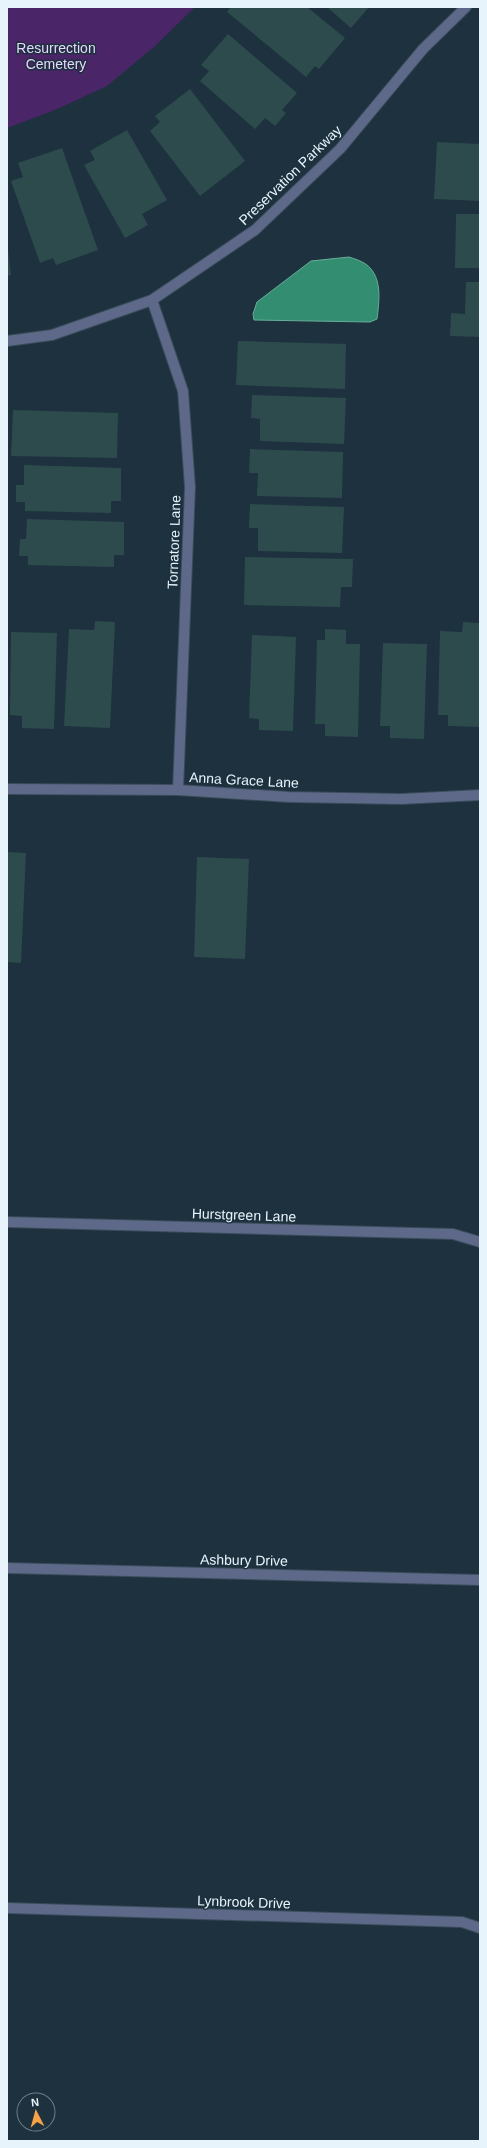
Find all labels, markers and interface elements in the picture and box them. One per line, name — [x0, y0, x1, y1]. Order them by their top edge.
park label: Resurrection Cemetery — [16, 40, 96, 72]
street label: Preservation Parkway — [235, 122, 345, 228]
street label: Tornatore Lane — [164, 494, 184, 589]
street label: Anna Grace Lane — [189, 769, 299, 791]
street label: Hurstgreen Lane — [192, 1205, 297, 1225]
street label: Ashbury Drive — [200, 1551, 288, 1569]
street label: Lynbrook Drive — [197, 1892, 291, 1912]
north arrow — [16, 2092, 56, 2132]
text: N — [30, 2096, 40, 2108]

